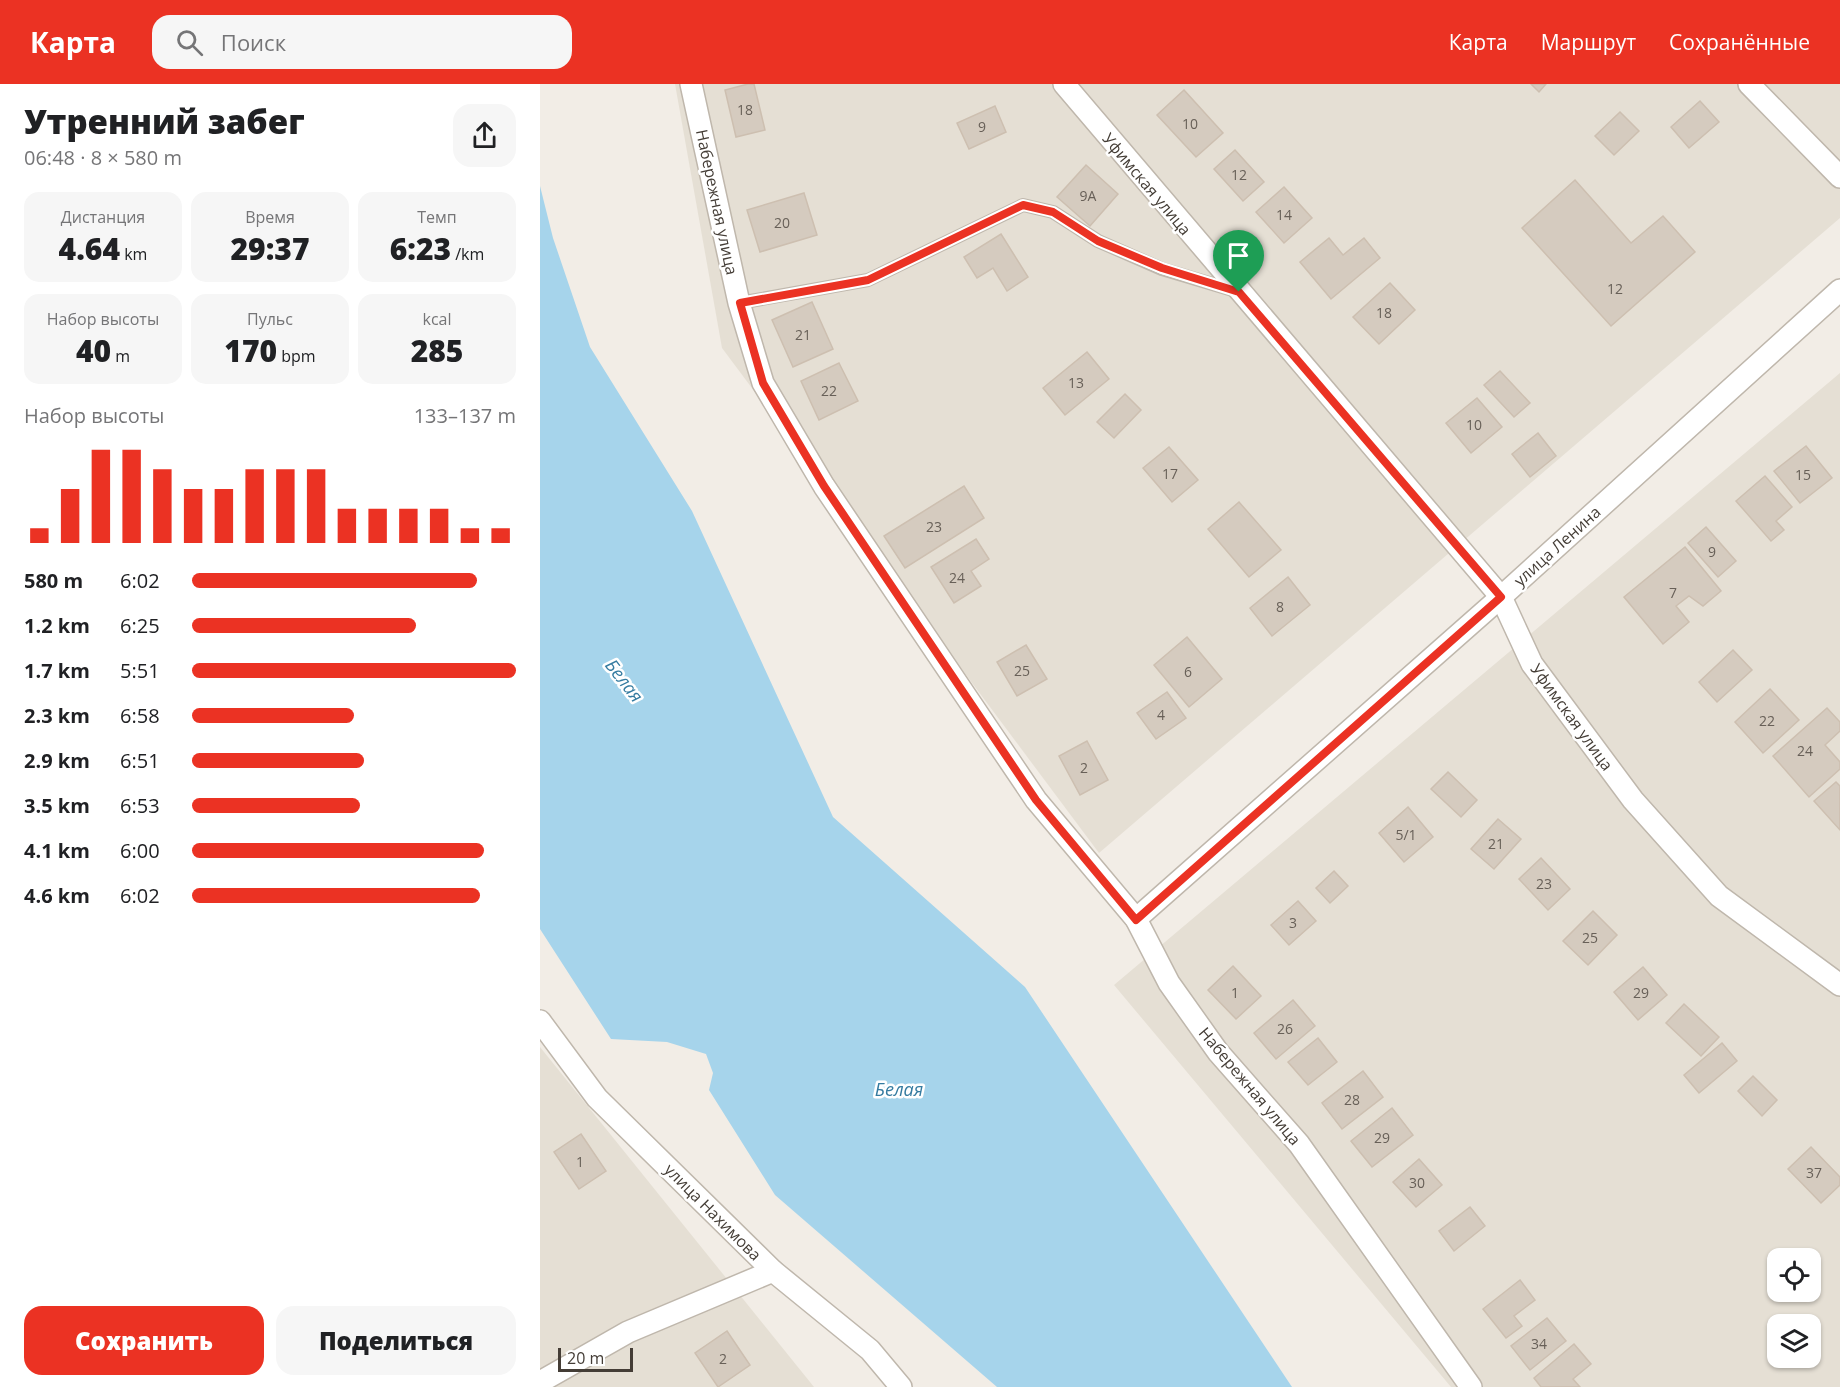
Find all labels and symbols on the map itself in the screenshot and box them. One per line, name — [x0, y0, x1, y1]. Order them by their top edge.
house number: 18 — [737, 100, 753, 119]
house number: 10 — [1182, 114, 1198, 133]
house number: 9 — [978, 117, 986, 136]
street label: Набережная улица — [691, 127, 743, 277]
street label: Уфимская улица — [1098, 128, 1196, 240]
house number: 12 — [1231, 165, 1247, 184]
house number: 9А — [1080, 186, 1097, 205]
house number: 14 — [1276, 205, 1292, 224]
house number: 20 — [774, 213, 790, 232]
pin — [1213, 230, 1264, 292]
house number: 12 — [1607, 279, 1623, 298]
house number: 18 — [1376, 303, 1392, 322]
house number: 21 — [795, 325, 811, 344]
house number: 13 — [1068, 373, 1084, 392]
house number: 22 — [821, 381, 837, 400]
house number: 10 — [1466, 415, 1482, 434]
house number: 17 — [1162, 464, 1178, 483]
house number: 15 — [1795, 465, 1811, 484]
street label: улица Ленина — [1509, 501, 1605, 591]
house number: 23 — [926, 517, 942, 536]
house number: 9 — [1708, 542, 1716, 561]
house number: 24 — [949, 568, 965, 587]
house number: 7 — [1669, 583, 1677, 602]
house number: 8 — [1276, 597, 1284, 616]
water label: Белая — [600, 654, 649, 707]
street label: Уфимская улица — [1526, 659, 1618, 775]
house number: 25 — [1014, 661, 1030, 680]
house number: 6 — [1184, 662, 1192, 681]
house number: 4 — [1157, 705, 1165, 724]
house number: 22 — [1759, 711, 1775, 730]
house number: 24 — [1797, 741, 1813, 760]
house number: 2 — [1080, 758, 1088, 777]
house number: 5/1 — [1395, 825, 1417, 844]
house number: 21 — [1488, 834, 1504, 853]
house number: 23 — [1536, 874, 1552, 893]
house number: 3 — [1289, 913, 1297, 932]
house number: 25 — [1582, 928, 1598, 947]
house number: 1 — [1231, 983, 1239, 1002]
house number: 29 — [1633, 983, 1649, 1002]
house number: 26 — [1277, 1019, 1293, 1038]
street label: Набережная улица — [1194, 1022, 1306, 1150]
water label: Белая — [875, 1077, 923, 1101]
house number: 28 — [1344, 1090, 1360, 1109]
house number: 29 — [1374, 1128, 1390, 1147]
house number: 1 — [576, 1152, 584, 1171]
street label: улица Нахимова — [660, 1159, 766, 1265]
house number: 37 — [1806, 1163, 1822, 1182]
house number: 30 — [1409, 1173, 1425, 1192]
house number: 34 — [1531, 1334, 1547, 1353]
scale bar — [558, 1345, 633, 1372]
house number: 2 — [719, 1349, 727, 1368]

